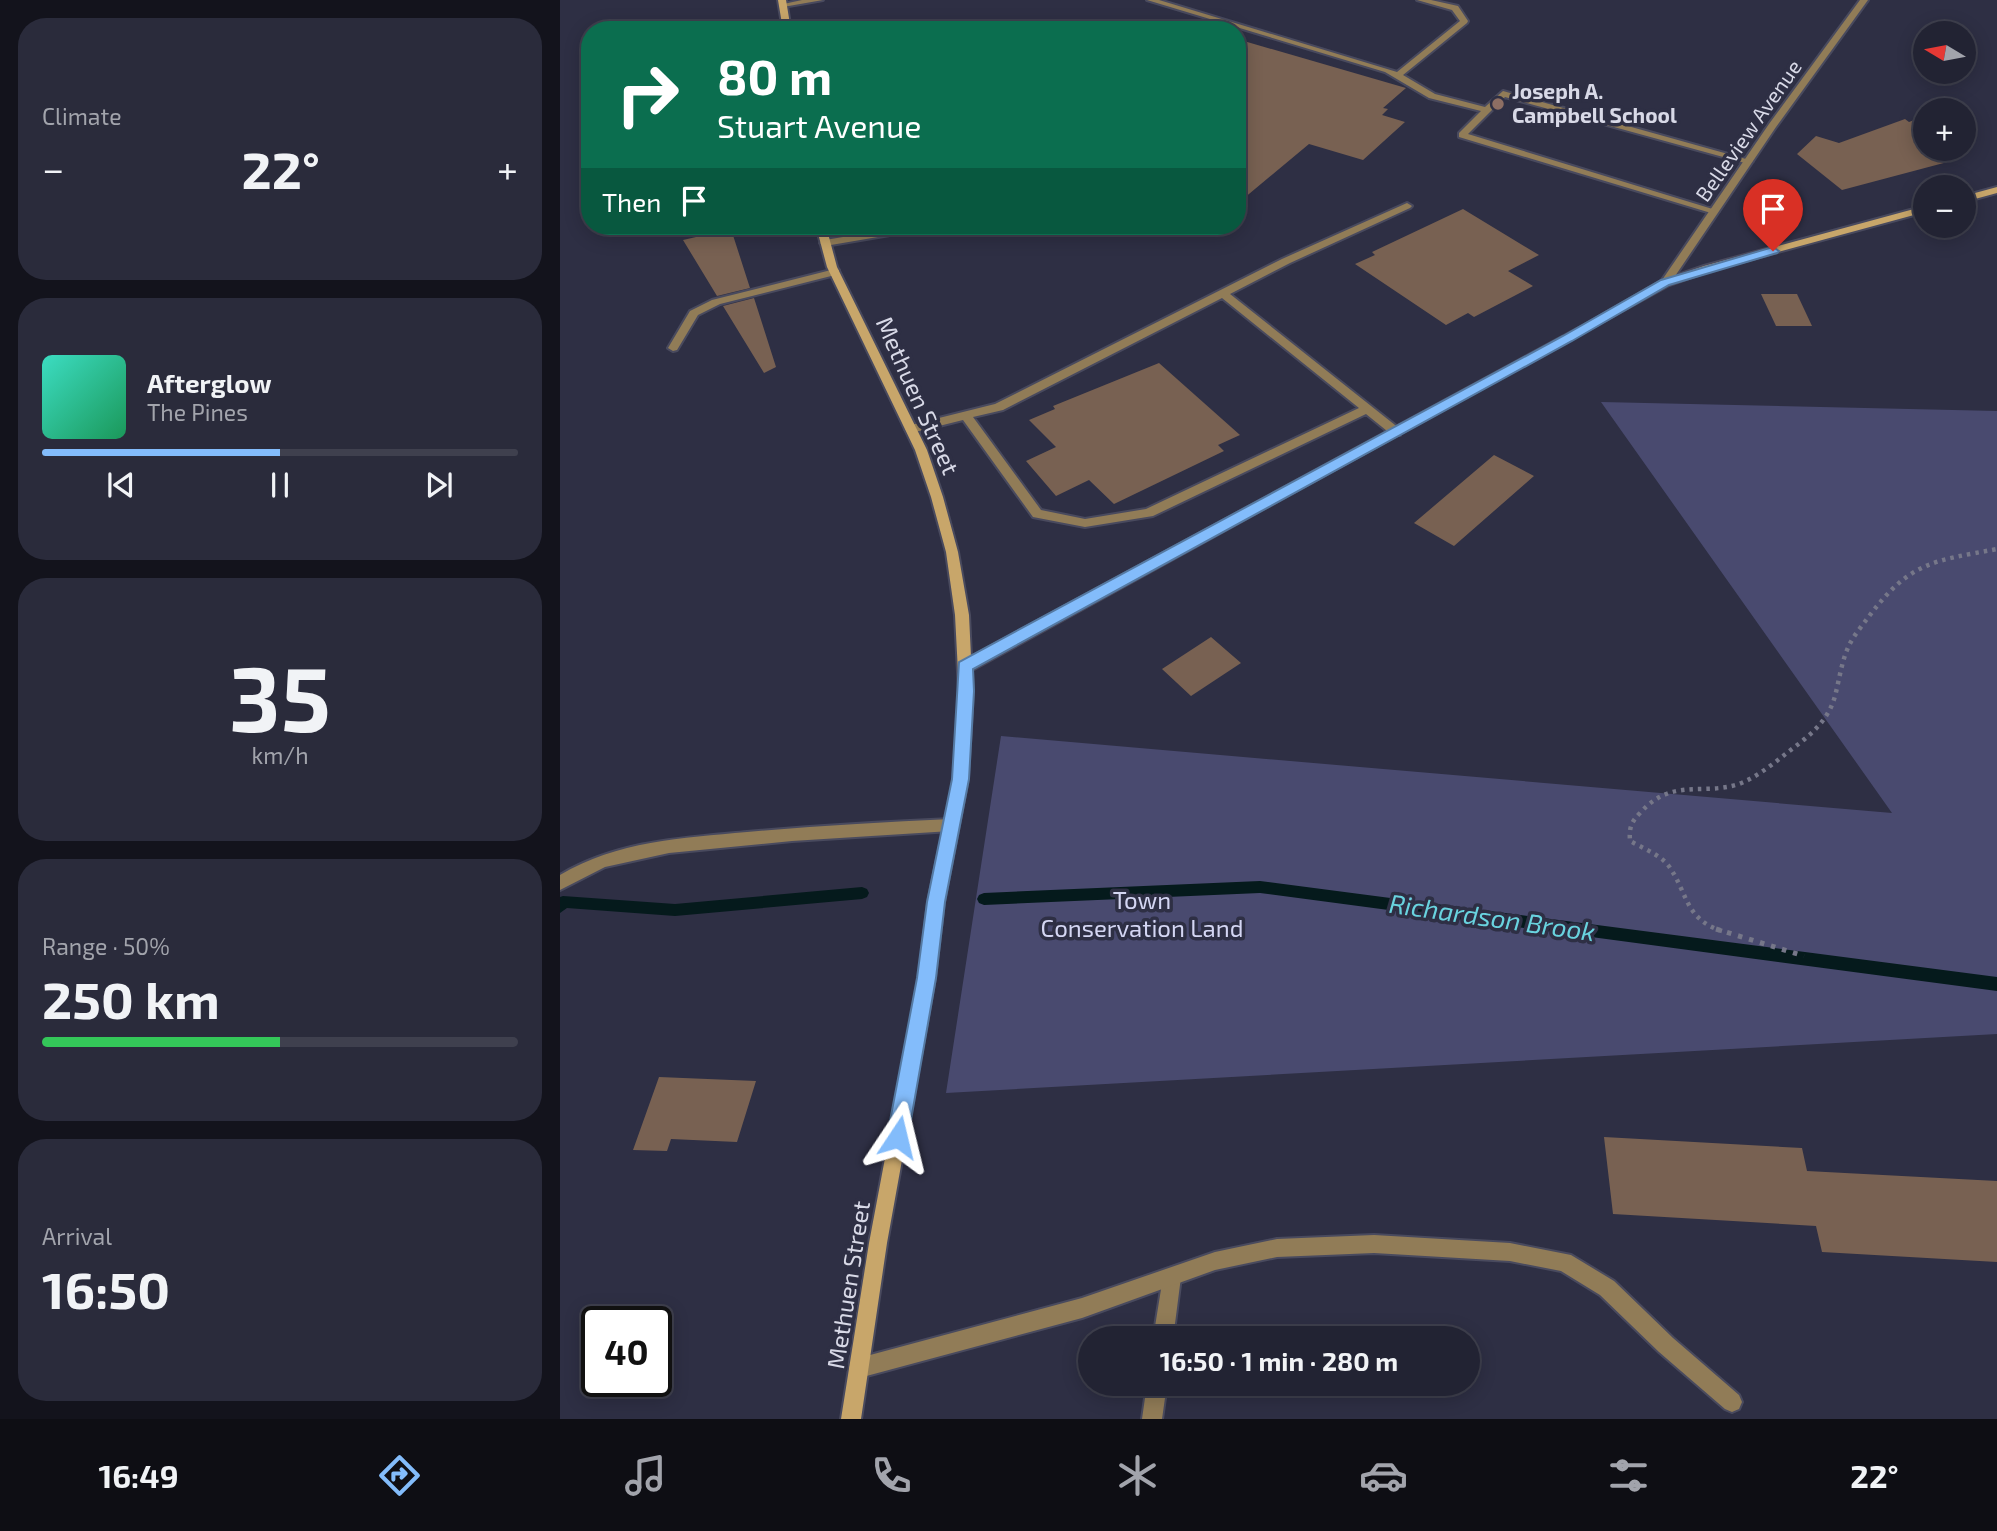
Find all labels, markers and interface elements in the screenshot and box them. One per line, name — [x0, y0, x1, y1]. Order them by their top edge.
north arrow — [1913, 21, 1976, 84]
map controls — [1913, 21, 1976, 238]
text: 80 m — [717, 46, 832, 105]
icon: right — [602, 49, 693, 140]
street label: Belleview Avenue — [1690, 55, 1806, 206]
place label: Joseph A. Campbell School — [1512, 78, 1677, 127]
marker: Joseph A. Campbell School — [1490, 96, 1506, 112]
button: + — [1913, 98, 1976, 161]
text: Climate — [42, 102, 122, 130]
text: Stuart Avenue — [717, 106, 921, 144]
text: 22° — [241, 137, 320, 199]
text: − — [42, 145, 64, 191]
text: + — [497, 145, 518, 191]
button: − — [1913, 175, 1976, 238]
pin — [1743, 179, 1803, 251]
icon: arrive — [675, 182, 713, 220]
text: Then — [602, 186, 661, 217]
icon: arrive — [1754, 190, 1792, 228]
street label: Methuen Street — [871, 312, 966, 479]
text: Afterglow — [147, 367, 272, 398]
text: The Pines — [147, 398, 248, 426]
icon: previous — [102, 466, 140, 504]
icon: pause — [261, 466, 299, 504]
icon: next — [420, 466, 458, 504]
text: 35 — [229, 641, 331, 750]
text: km/h — [251, 741, 309, 769]
park label: Town Conservation Land — [1041, 885, 1243, 942]
water label: Richardson Brook — [1387, 887, 1597, 946]
text: Range · 50% — [42, 932, 170, 960]
text: 250 km — [42, 967, 220, 1029]
position arrow — [861, 1100, 935, 1174]
street label: Methuen Street — [820, 1199, 875, 1371]
text: Arrival — [42, 1222, 112, 1250]
text: 16:50 — [42, 1257, 170, 1319]
speed limit sign: 40 — [581, 1306, 672, 1397]
text: 16:50 · 1 min · 280 m — [1160, 1345, 1398, 1376]
icon: directions — [375, 1451, 424, 1500]
icon: music — [621, 1451, 670, 1500]
icon: phone — [867, 1451, 916, 1500]
icon: climate — [1113, 1451, 1162, 1500]
icon: car — [1359, 1451, 1408, 1500]
icon: filters — [1604, 1451, 1653, 1500]
text: 16:49 — [98, 1456, 179, 1494]
text: 22° — [1850, 1456, 1899, 1494]

